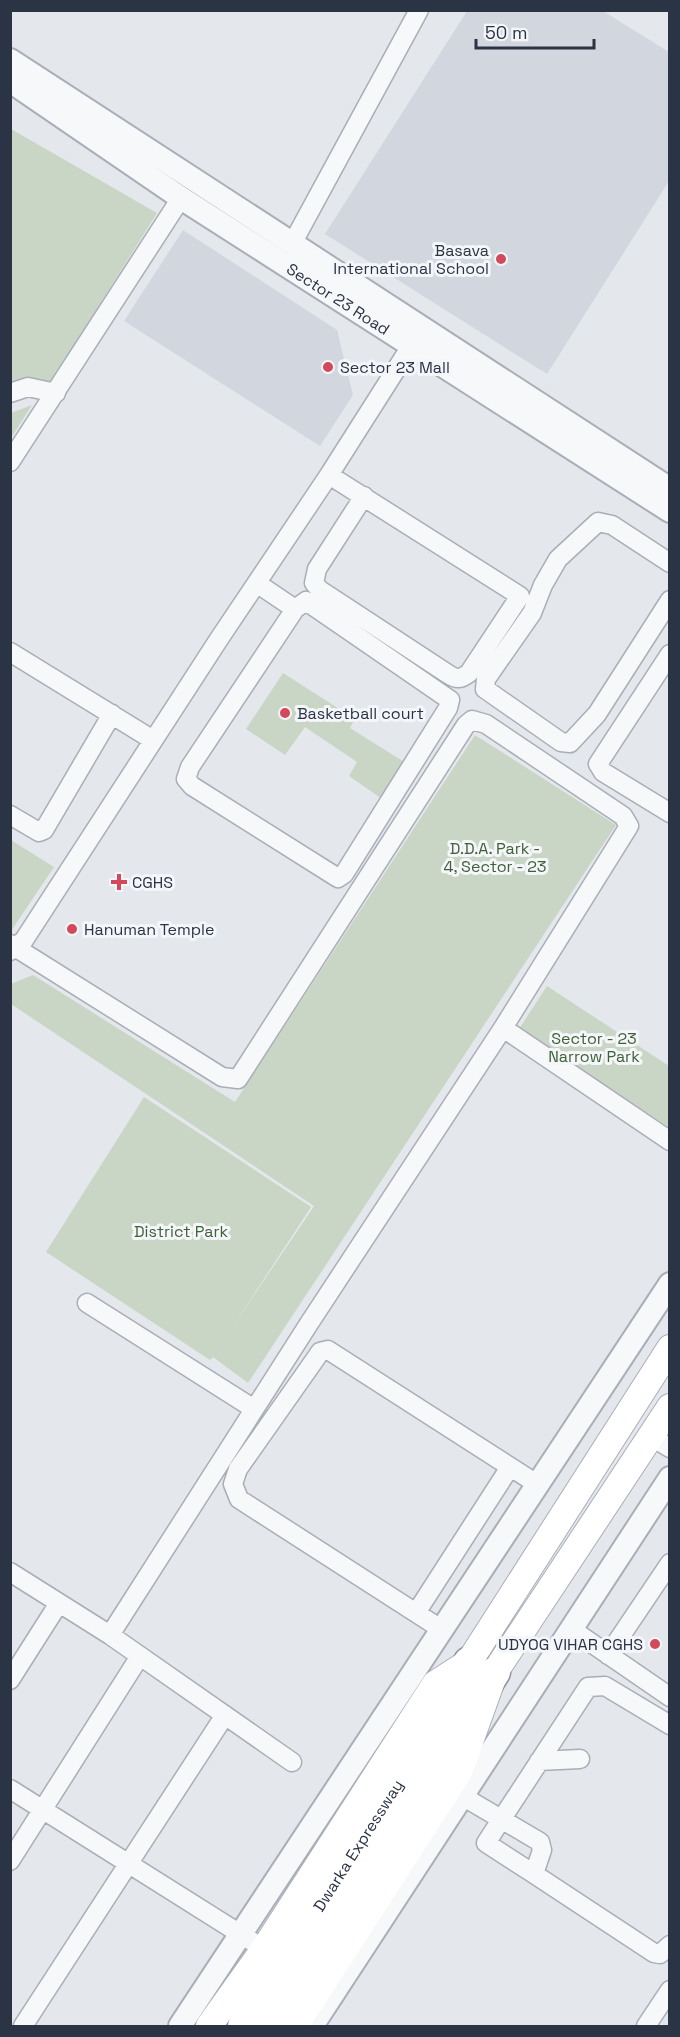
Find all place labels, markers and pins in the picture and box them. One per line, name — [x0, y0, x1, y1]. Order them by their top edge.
place label: Basava International School — [333, 240, 489, 279]
marker: Basava International School — [494, 252, 508, 266]
place label: Sector 23 Mall — [340, 357, 450, 378]
marker: Sector 23 Mall — [321, 360, 335, 374]
place label: Basketball court — [297, 703, 424, 724]
marker: Basketball court — [278, 706, 292, 720]
place label: CGHS — [132, 872, 173, 893]
marker: CGHS — [110, 873, 128, 891]
place label: Hanuman Temple — [84, 919, 214, 940]
marker: Hanuman Temple — [65, 922, 79, 936]
place label: UDYOG VIHAR CGHS — [498, 1634, 643, 1655]
marker: UDYOG VIHAR CGHS — [648, 1637, 662, 1651]

